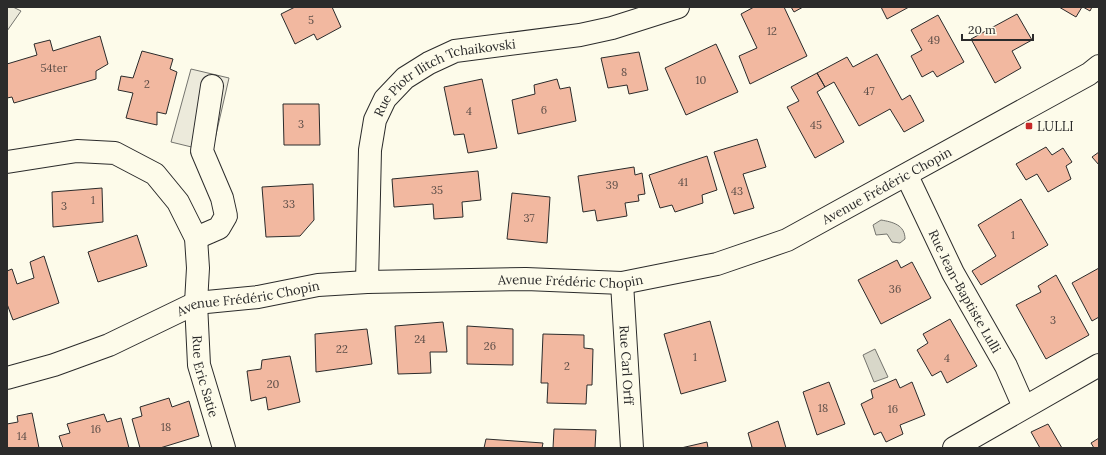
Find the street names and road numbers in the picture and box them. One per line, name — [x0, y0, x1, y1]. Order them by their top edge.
street label: Rue Piotr Ilitch Tchaikovski — [369, 35, 517, 119]
street label: Avenue Frédéric Chopin — [818, 143, 954, 228]
street label: Rue Jean-Baptiste Lulli — [925, 227, 1005, 356]
street label: Avenue Frédéric Chopin — [497, 270, 644, 292]
street label: Avenue Frédéric Chopin — [173, 276, 321, 320]
street label: Rue Carl Orff — [616, 325, 638, 407]
street label: Rue Eric Satie — [189, 335, 223, 419]

